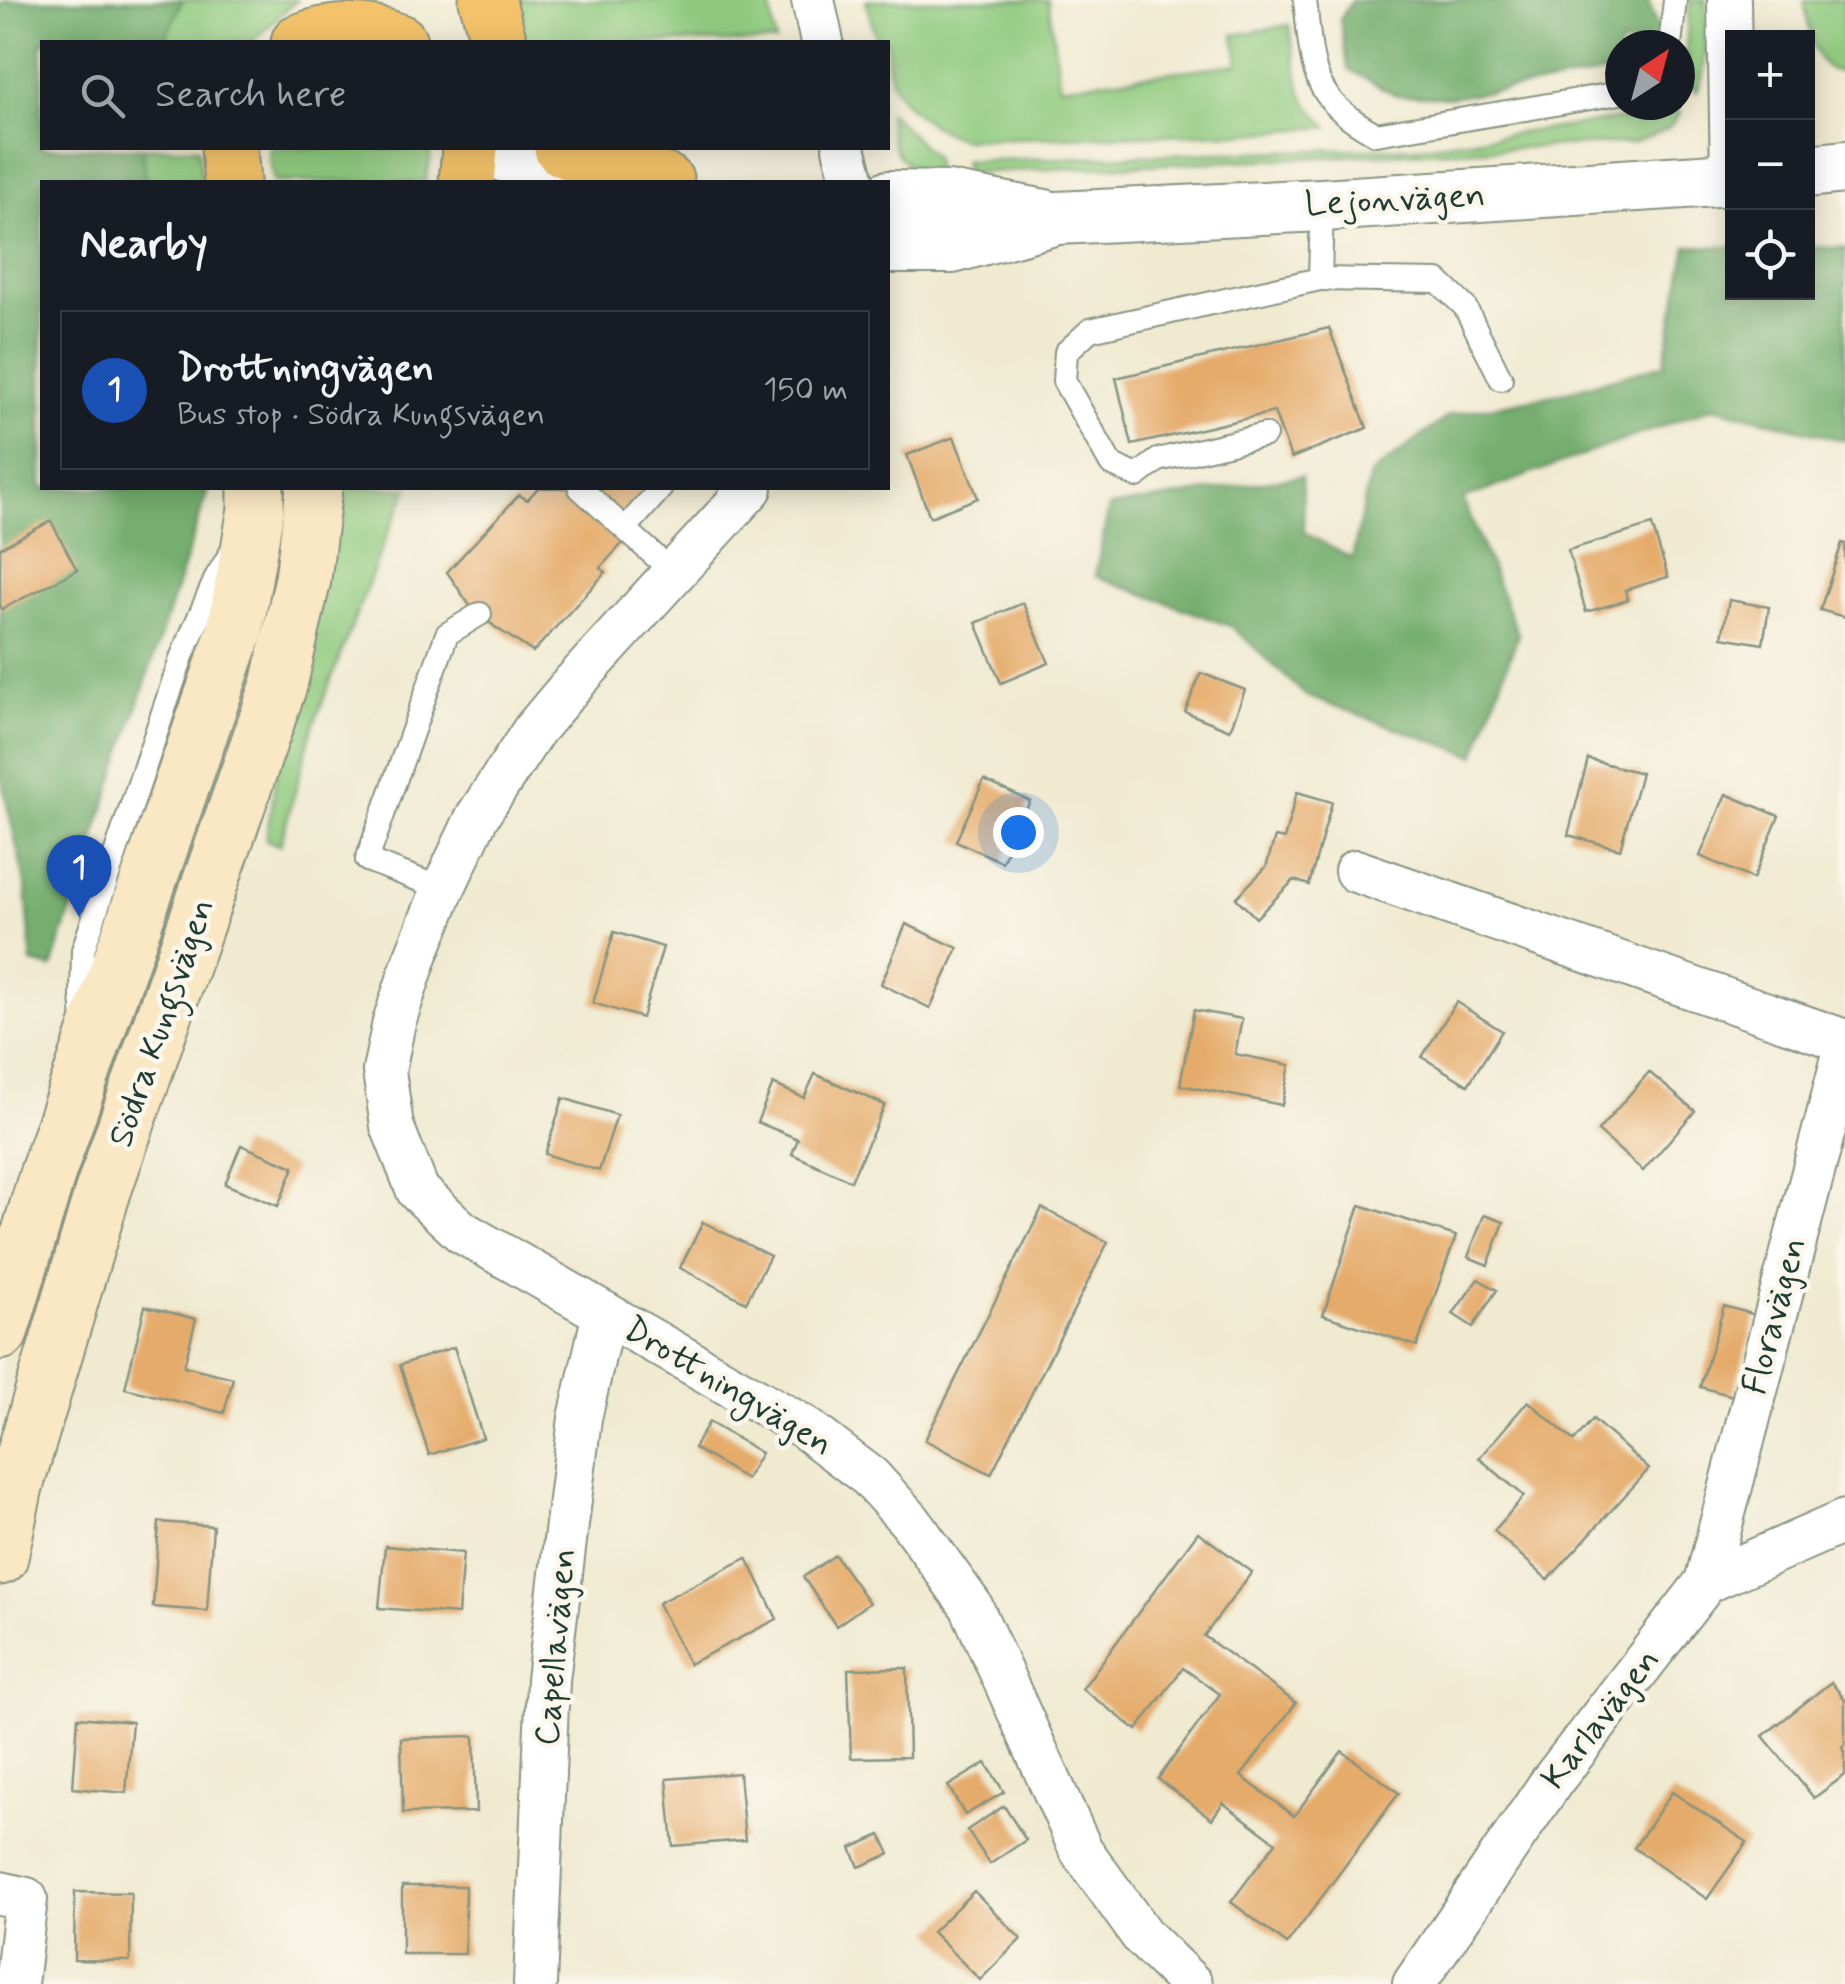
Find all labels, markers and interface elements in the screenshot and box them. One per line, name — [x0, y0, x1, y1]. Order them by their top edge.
north arrow — [1605, 30, 1695, 120]
map controls — [1725, 30, 1815, 300]
button: + — [1725, 30, 1815, 120]
search box — [40, 40, 890, 150]
icon: search — [75, 68, 130, 123]
text: Search here — [155, 71, 346, 120]
button: − — [1725, 120, 1815, 210]
street label: Lejonvägen — [1304, 172, 1486, 228]
button: locate — [1725, 210, 1815, 300]
text: Nearby — [80, 218, 208, 273]
text: Drottningvägen — [177, 345, 434, 394]
text: 1 — [107, 369, 122, 411]
text: 150 m — [763, 369, 848, 411]
text: Bus stop · Södra Kungsvägen — [177, 394, 545, 436]
your location — [993, 807, 1044, 858]
pin: 1 — [46, 834, 112, 917]
street label: Södra Kungsvägen — [98, 893, 230, 1155]
street label: Floravägen — [1732, 1232, 1818, 1400]
street label: Drottningvägen — [613, 1306, 841, 1470]
street label: Capellavägen — [524, 1546, 588, 1748]
street label: Karlavägen — [1531, 1639, 1671, 1799]

